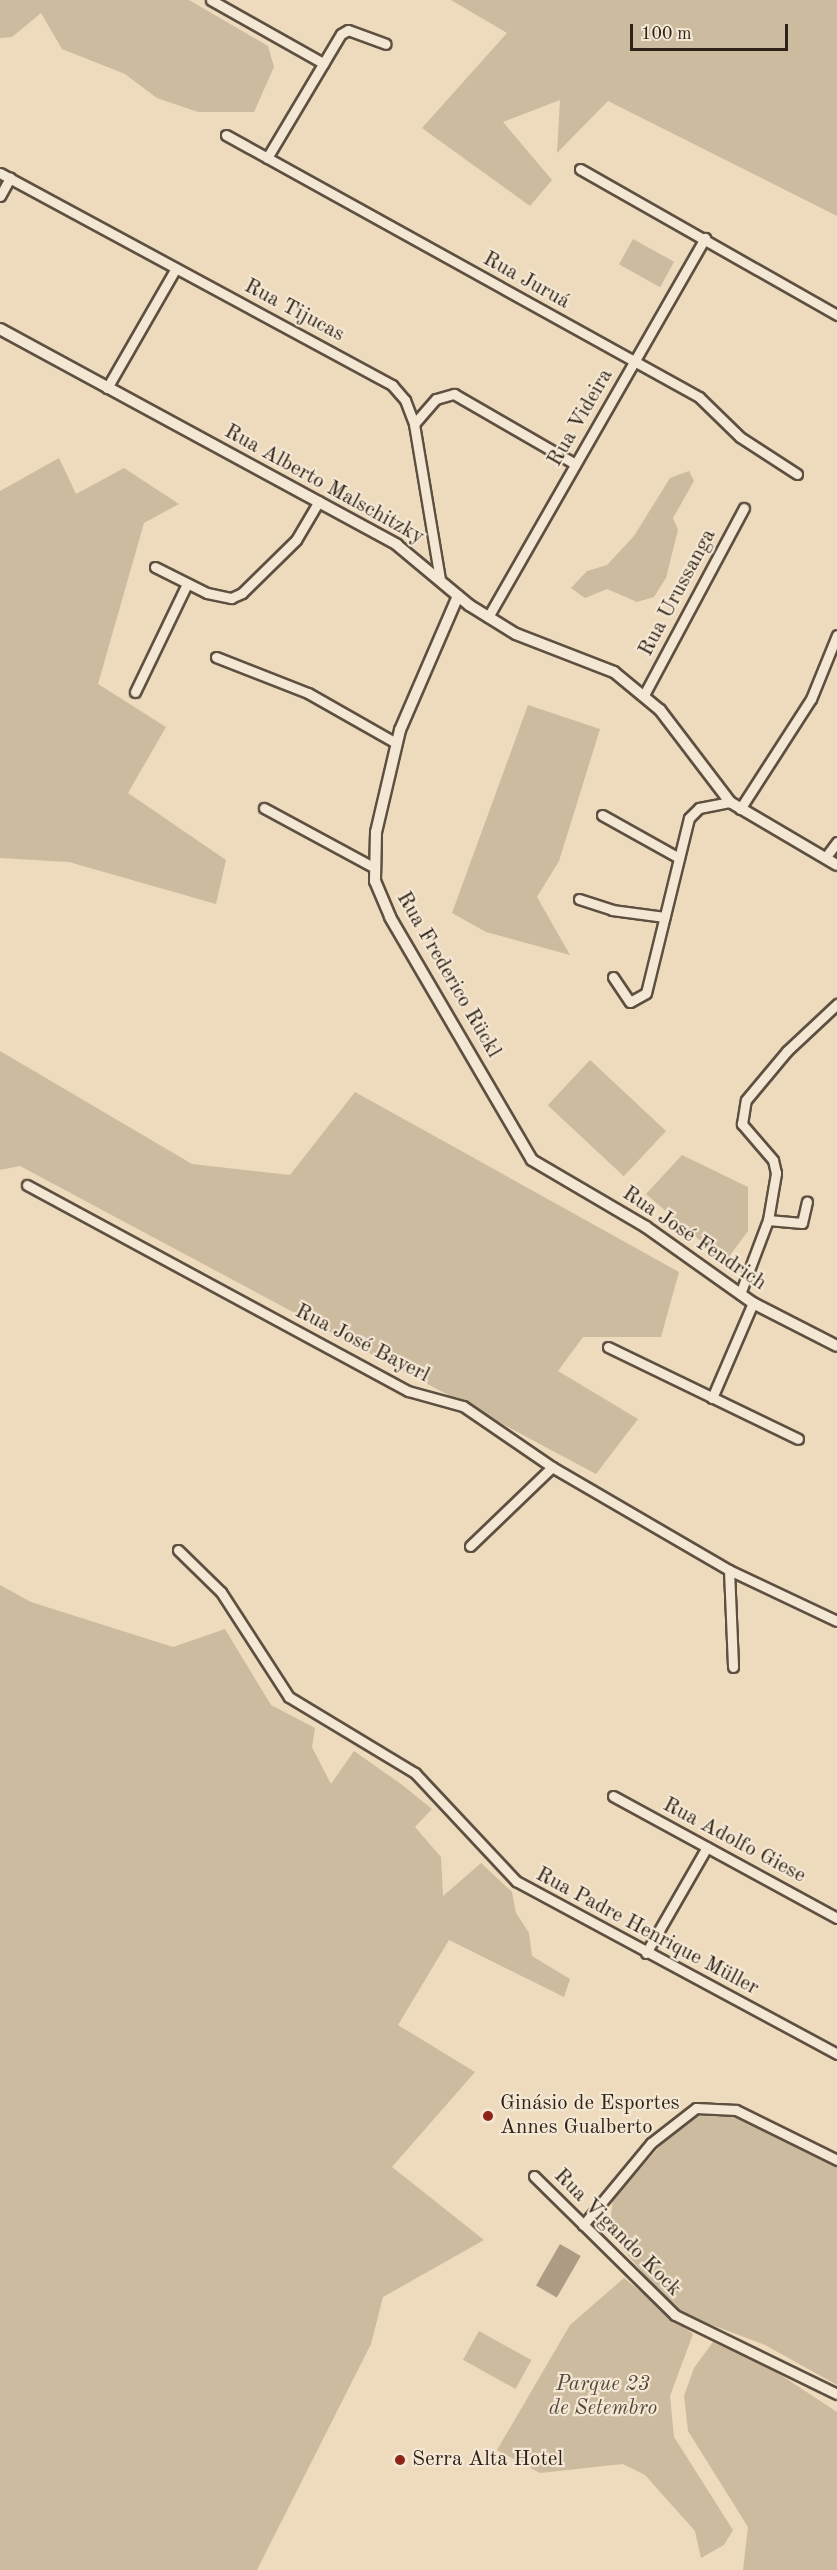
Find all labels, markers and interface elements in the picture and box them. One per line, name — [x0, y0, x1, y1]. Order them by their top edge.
scale bar — [633, 12, 790, 50]
text: 100 m — [641, 25, 692, 43]
street label: Rua Juruá — [478, 247, 574, 315]
street label: Rua Tijucas — [240, 274, 348, 348]
street label: Rua Videira — [543, 365, 619, 471]
street label: Rua Alberto Malschitzky — [220, 420, 428, 550]
street label: Rua Urussanga — [634, 525, 722, 661]
street label: Rua Frederico Rückl — [390, 888, 506, 1062]
street label: Rua José Fendrich — [617, 1181, 771, 1297]
street label: Rua José Bayerl — [291, 1299, 433, 1389]
street label: Rua Adolfo Giese — [658, 1793, 810, 1889]
street label: Rua Padre Henrique Müller — [531, 1862, 763, 2002]
place label: Ginásio de Esportes Annes Gualberto — [500, 2091, 680, 2141]
marker: Ginásio de Esportes Annes Gualberto — [481, 2109, 495, 2123]
street label: Rua Vigando Kock — [548, 2164, 686, 2302]
park label: Parque 23 de Setembro — [549, 2372, 657, 2422]
place label: Serra Alta Hotel — [412, 2447, 563, 2473]
marker: Serra Alta Hotel — [393, 2453, 407, 2467]

